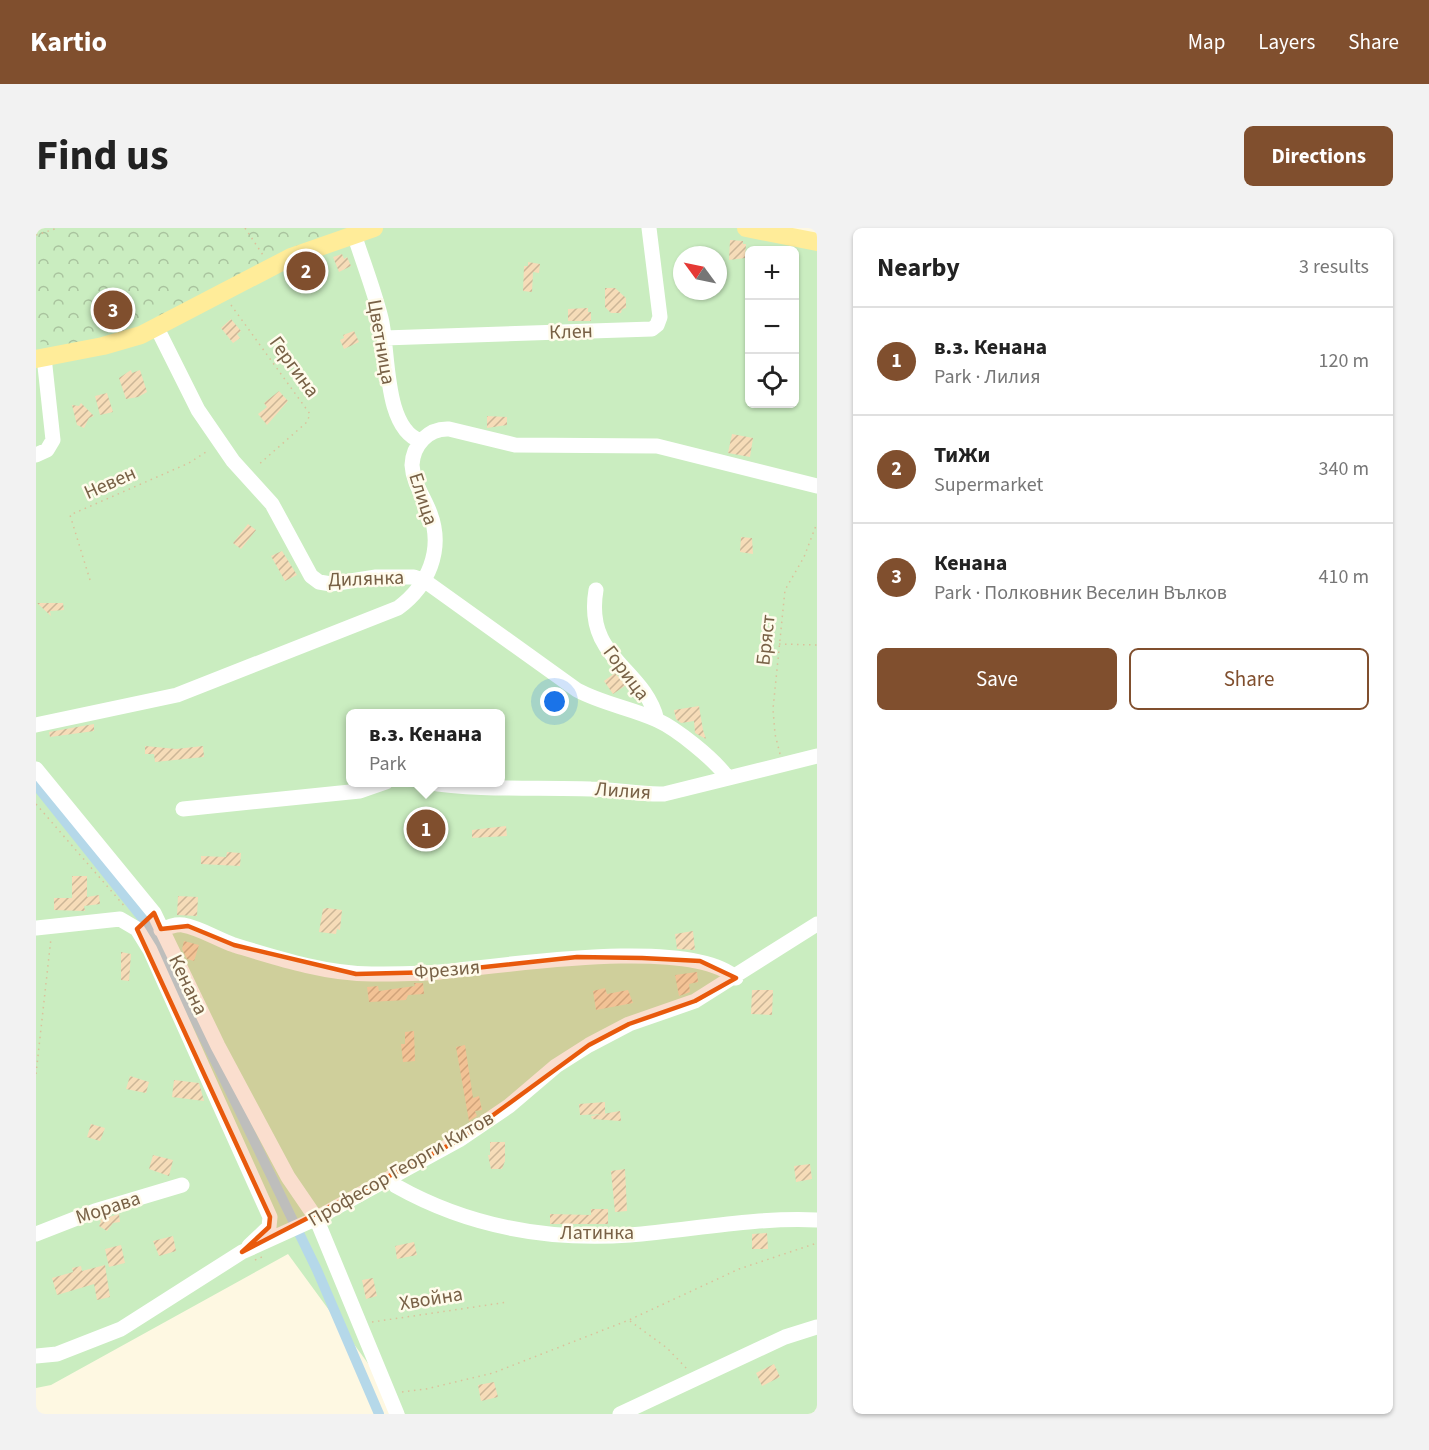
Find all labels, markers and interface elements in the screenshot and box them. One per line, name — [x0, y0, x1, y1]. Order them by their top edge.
text: Kartio — [30, 22, 107, 62]
text: Map — [1188, 27, 1225, 57]
text: Layers — [1258, 27, 1315, 57]
text: Share — [1348, 27, 1399, 57]
text: Find us — [36, 126, 169, 186]
button: Directions — [1244, 126, 1393, 186]
north arrow — [673, 246, 727, 300]
map controls — [745, 246, 799, 408]
button: + — [745, 246, 799, 300]
pin: 2 — [286, 248, 326, 294]
text: Nearby — [877, 249, 960, 286]
text: 3 results — [1299, 253, 1369, 281]
pin: 3 — [94, 288, 133, 332]
street label: Цветница — [360, 297, 402, 387]
button: − — [745, 300, 799, 354]
street label: Клен — [549, 317, 593, 347]
street label: Гергина — [262, 331, 326, 403]
text: в.з. Кенана — [934, 331, 1047, 363]
text: 1 — [891, 347, 902, 375]
text: 120 m — [1319, 347, 1369, 375]
button: locate — [745, 354, 799, 408]
text: Park · Лилия — [934, 363, 1041, 391]
text: ТиЖи — [934, 439, 990, 471]
text: 2 — [891, 455, 902, 483]
text: 340 m — [1319, 455, 1369, 483]
street label: Невен — [80, 459, 140, 507]
street label: Елица — [401, 469, 445, 529]
text: Supermarket — [934, 471, 1043, 499]
text: Кенана — [934, 547, 1007, 579]
text: 3 — [891, 563, 902, 591]
text: 410 m — [1319, 563, 1369, 591]
street label: Дилянка — [327, 564, 405, 594]
text: Park · Полковник Веселин Вълков — [934, 579, 1227, 607]
street label: Бряст — [749, 613, 783, 667]
street label: Горица — [596, 640, 656, 706]
button: Save — [877, 648, 1117, 710]
button: Share — [1129, 648, 1369, 710]
your location — [540, 687, 569, 716]
popup — [346, 709, 505, 787]
text: в.з. Кенана — [369, 718, 482, 750]
text: Park — [369, 750, 406, 778]
street label: Лилия — [594, 775, 652, 807]
pin: 1 — [406, 806, 446, 852]
street label: Кенана — [161, 950, 215, 1020]
street label: Фрезия — [413, 953, 481, 987]
street label: Професор Георги Китов — [303, 1104, 499, 1234]
street label: Морава — [72, 1184, 144, 1232]
street label: Латинка — [560, 1219, 634, 1247]
street label: Хвойна — [397, 1280, 465, 1318]

